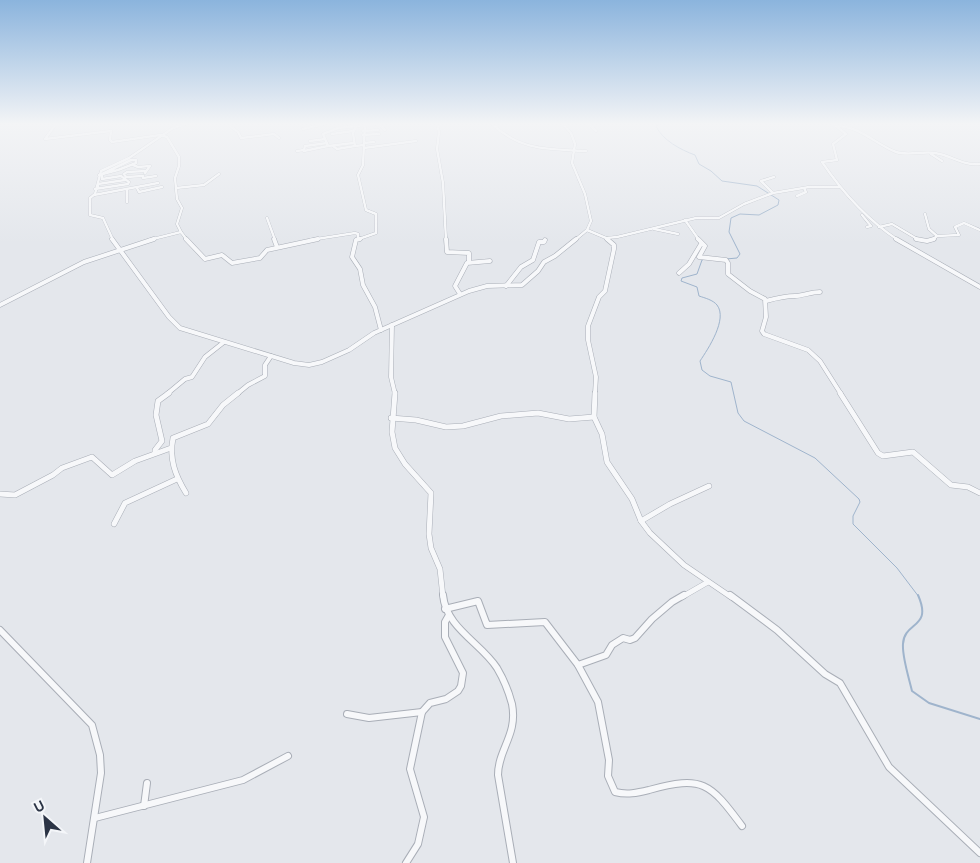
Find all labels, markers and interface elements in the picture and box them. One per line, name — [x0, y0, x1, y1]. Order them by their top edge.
north arrow — [20, 793, 70, 843]
text: U — [31, 797, 48, 817]

